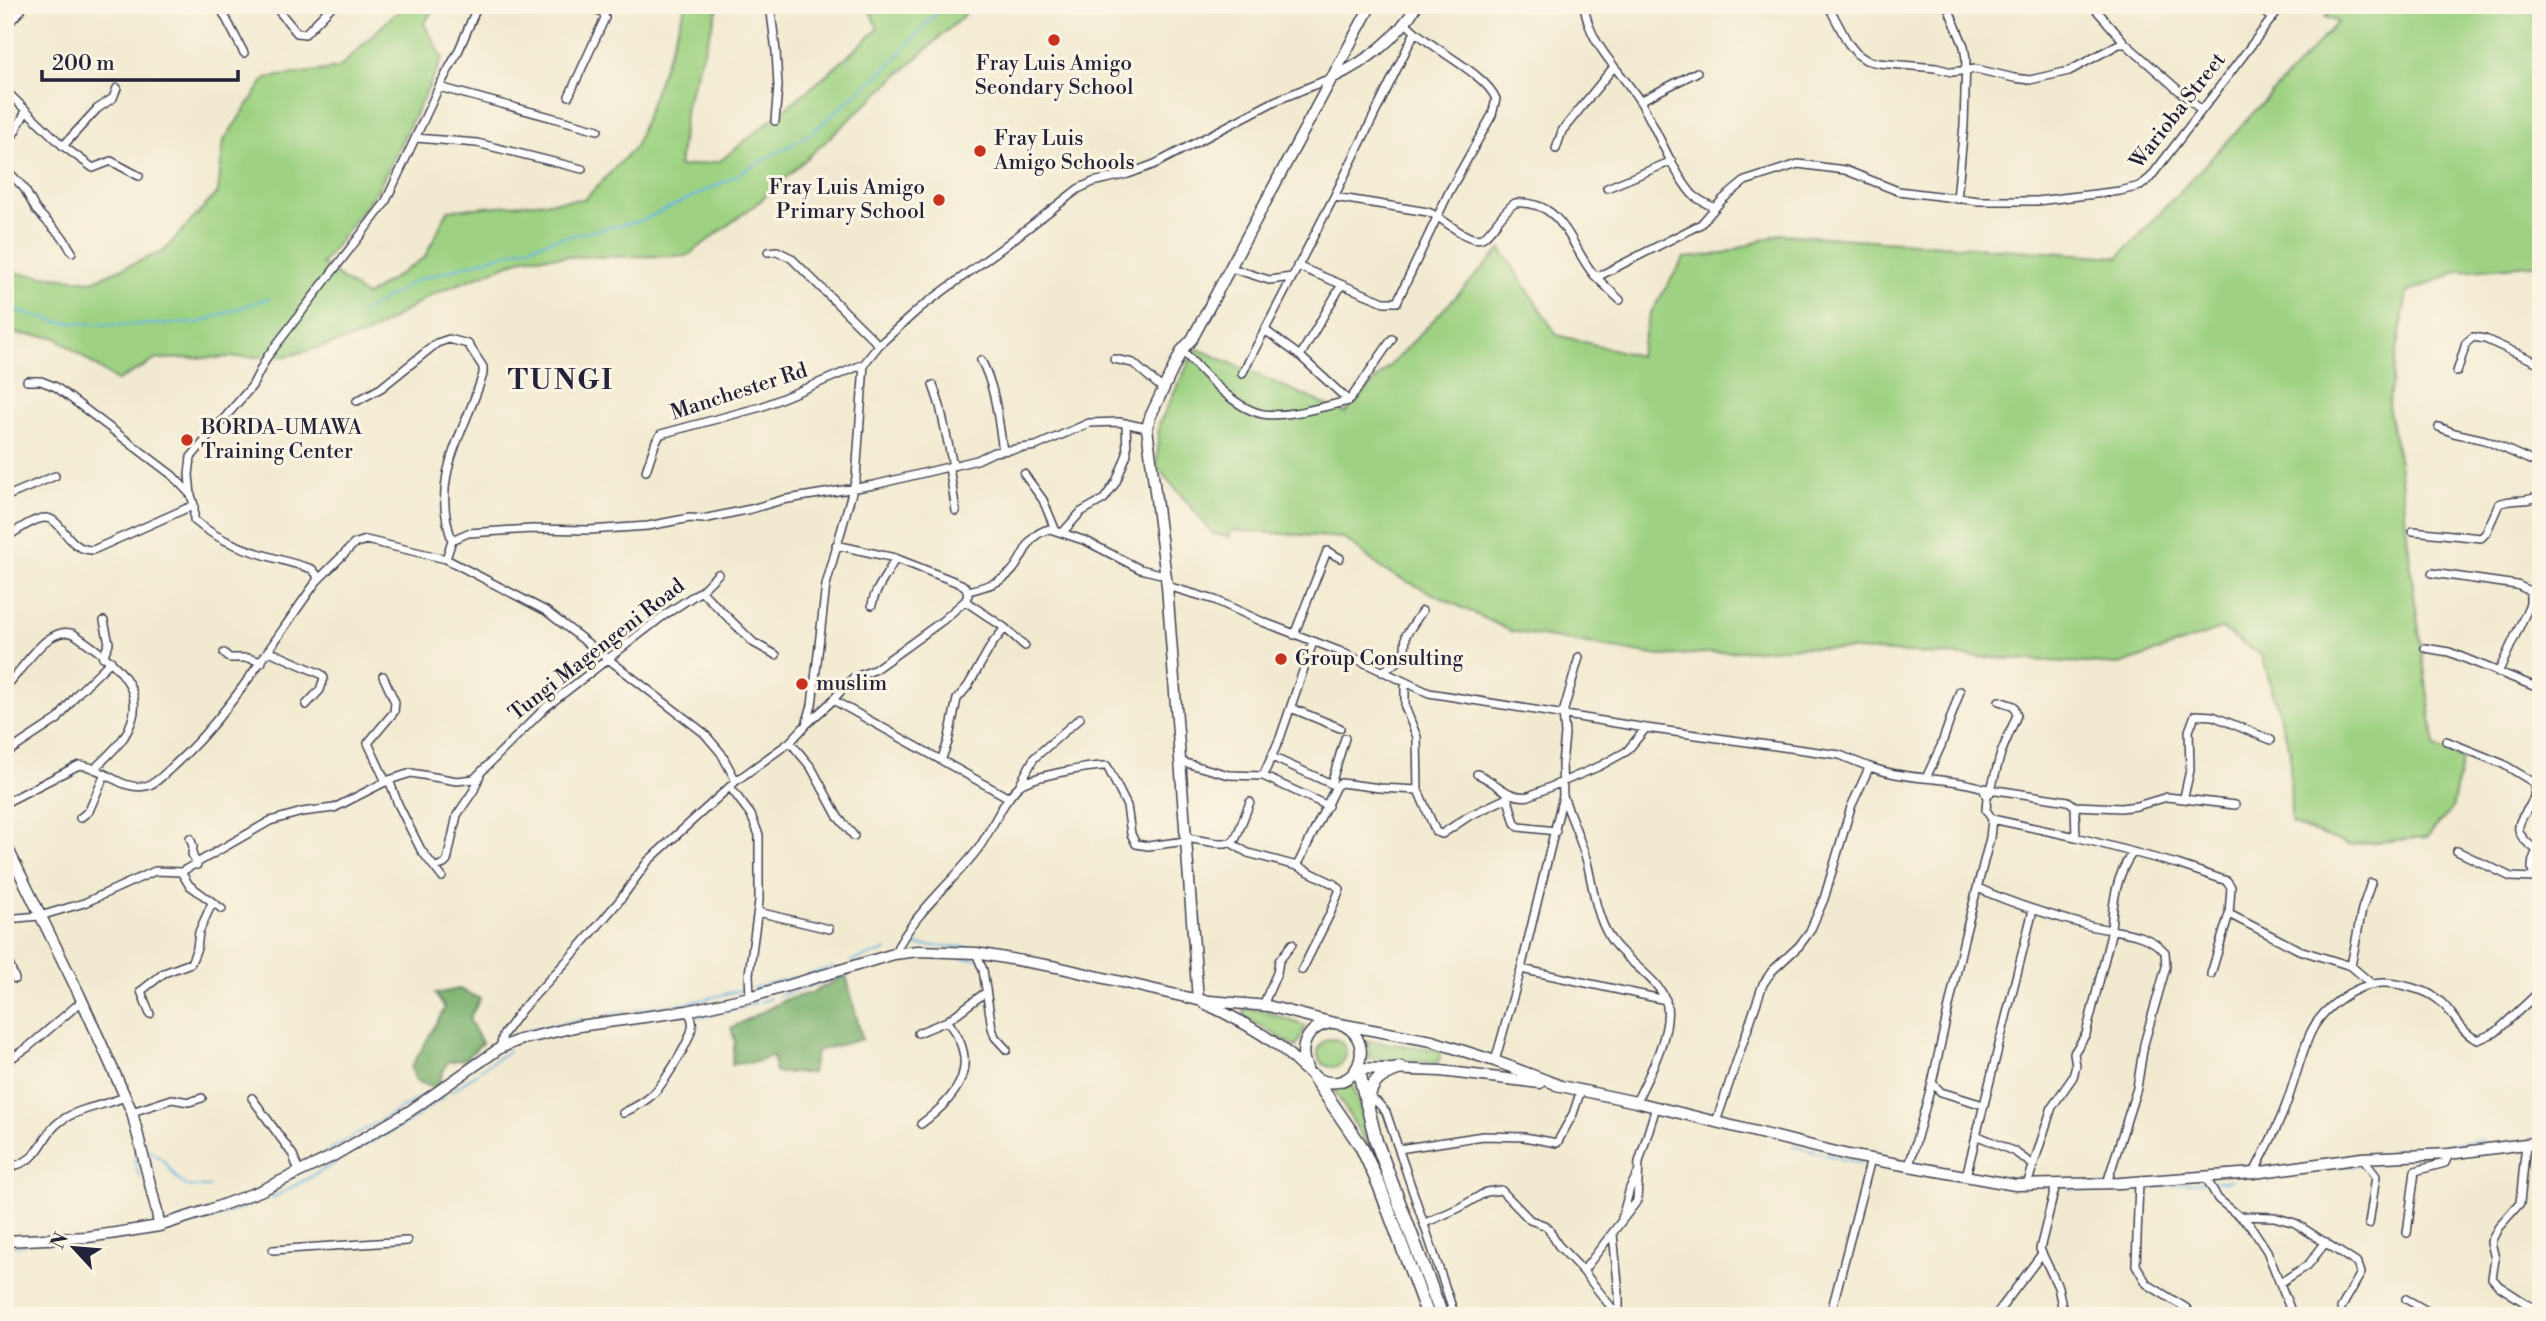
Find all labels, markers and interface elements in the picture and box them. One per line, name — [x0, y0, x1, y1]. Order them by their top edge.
marker: Fray Luis Amigo Seondary School — [1046, 32, 1062, 48]
scale bar — [42, 38, 238, 82]
street label: Warioba Street — [2124, 47, 2232, 175]
text: 200 m — [52, 51, 115, 77]
place label: Fray Luis Amigo Seondary School — [975, 51, 1133, 101]
place label: Fray Luis Amigo Schools — [993, 126, 1135, 176]
marker: Fray Luis Amigo Schools — [972, 143, 988, 159]
place label: Fray Luis Amigo Primary School — [769, 175, 925, 225]
marker: Fray Luis Amigo Primary School — [931, 192, 947, 208]
street label: Manchester Rd — [667, 358, 811, 426]
district label: TUNGI — [508, 363, 614, 398]
place label: BORDA-UMAWA Training Center — [200, 415, 363, 465]
marker: BORDA-UMAWA Training Center — [179, 432, 195, 448]
street label: Tungi Magengeni Road — [504, 573, 690, 727]
place label: Group Consulting — [1295, 646, 1464, 672]
marker: Group Consulting — [1273, 651, 1289, 667]
place label: muslim — [816, 671, 887, 697]
marker: muslim — [794, 676, 810, 692]
north arrow — [38, 1212, 108, 1282]
text: N — [46, 1229, 74, 1253]

